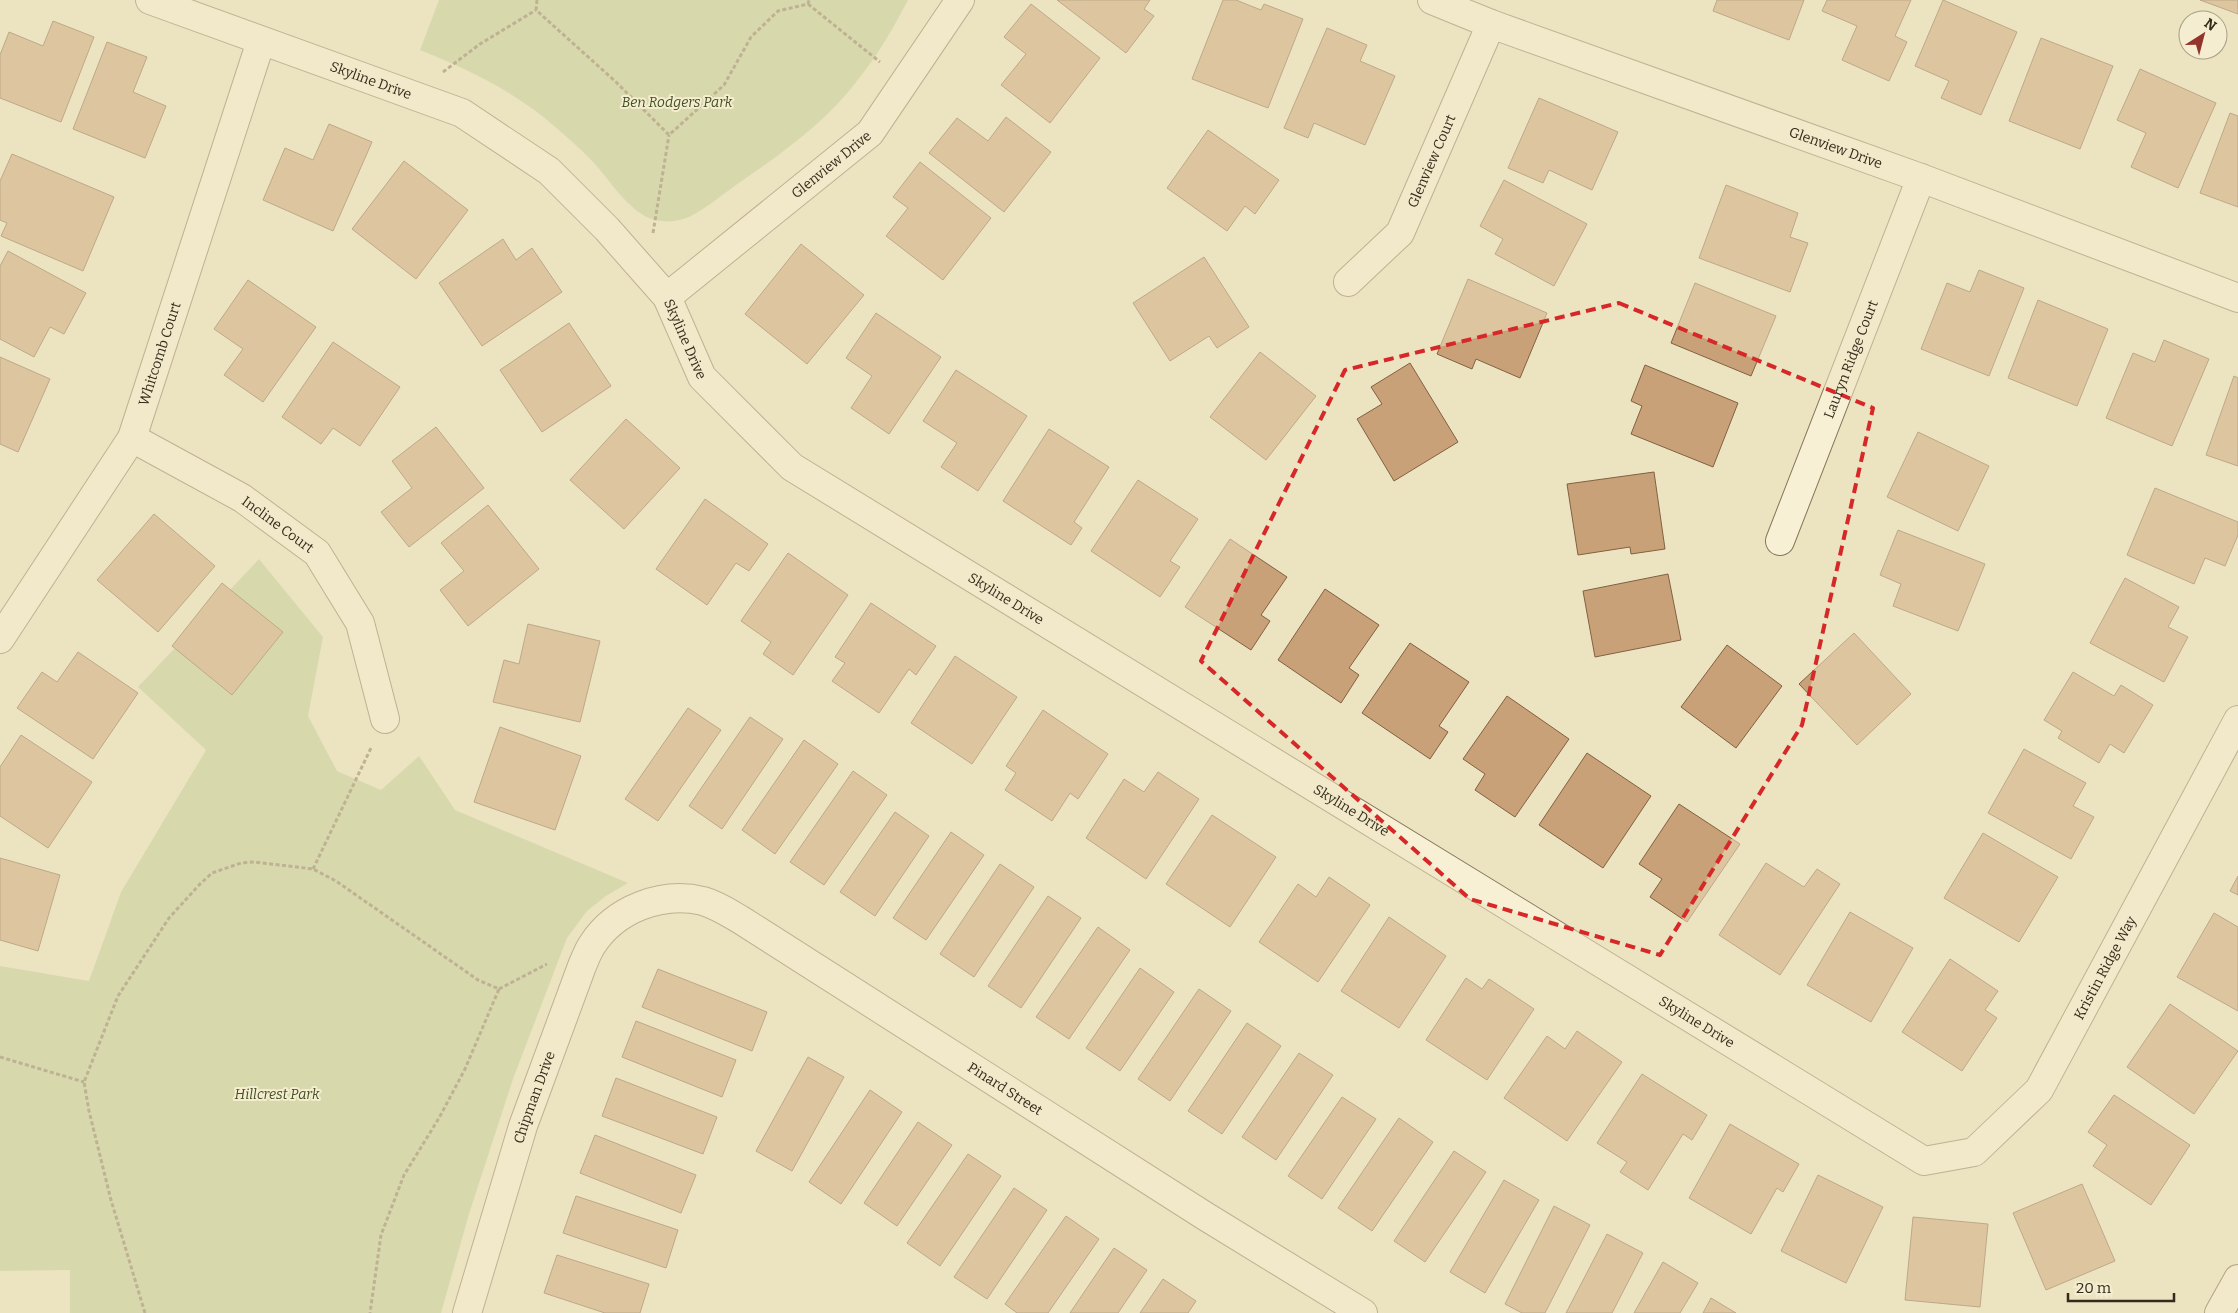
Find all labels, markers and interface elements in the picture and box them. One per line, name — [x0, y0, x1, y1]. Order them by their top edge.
north arrow — [2178, 10, 2228, 60]
text: N — [2201, 15, 2220, 35]
street label: Skyline Drive — [328, 57, 414, 103]
park label: Ben Rodgers Park — [622, 94, 733, 111]
street label: Glenview Court — [1404, 112, 1459, 210]
street label: Glenview Drive — [1787, 123, 1885, 172]
street label: Glenview Drive — [788, 127, 875, 202]
street label: Skyline Drive — [660, 296, 710, 382]
street label: Lauryn Ridge Court — [1820, 298, 1881, 421]
street label: Whitcomb Court — [135, 300, 184, 408]
street label: Incline Court — [239, 492, 317, 556]
street label: Skyline Drive — [965, 569, 1047, 628]
street label: Skyline Drive — [1311, 780, 1392, 840]
street label: Kristin Ridge Way — [2070, 913, 2140, 1022]
street label: Skyline Drive — [1656, 992, 1738, 1051]
street label: Chipman Drive — [510, 1049, 558, 1145]
street label: Pinard Street — [965, 1058, 1046, 1119]
park label: Hillcrest Park — [234, 1086, 320, 1103]
scale bar — [2068, 1270, 2174, 1302]
text: 20 m — [2076, 1279, 2112, 1297]

